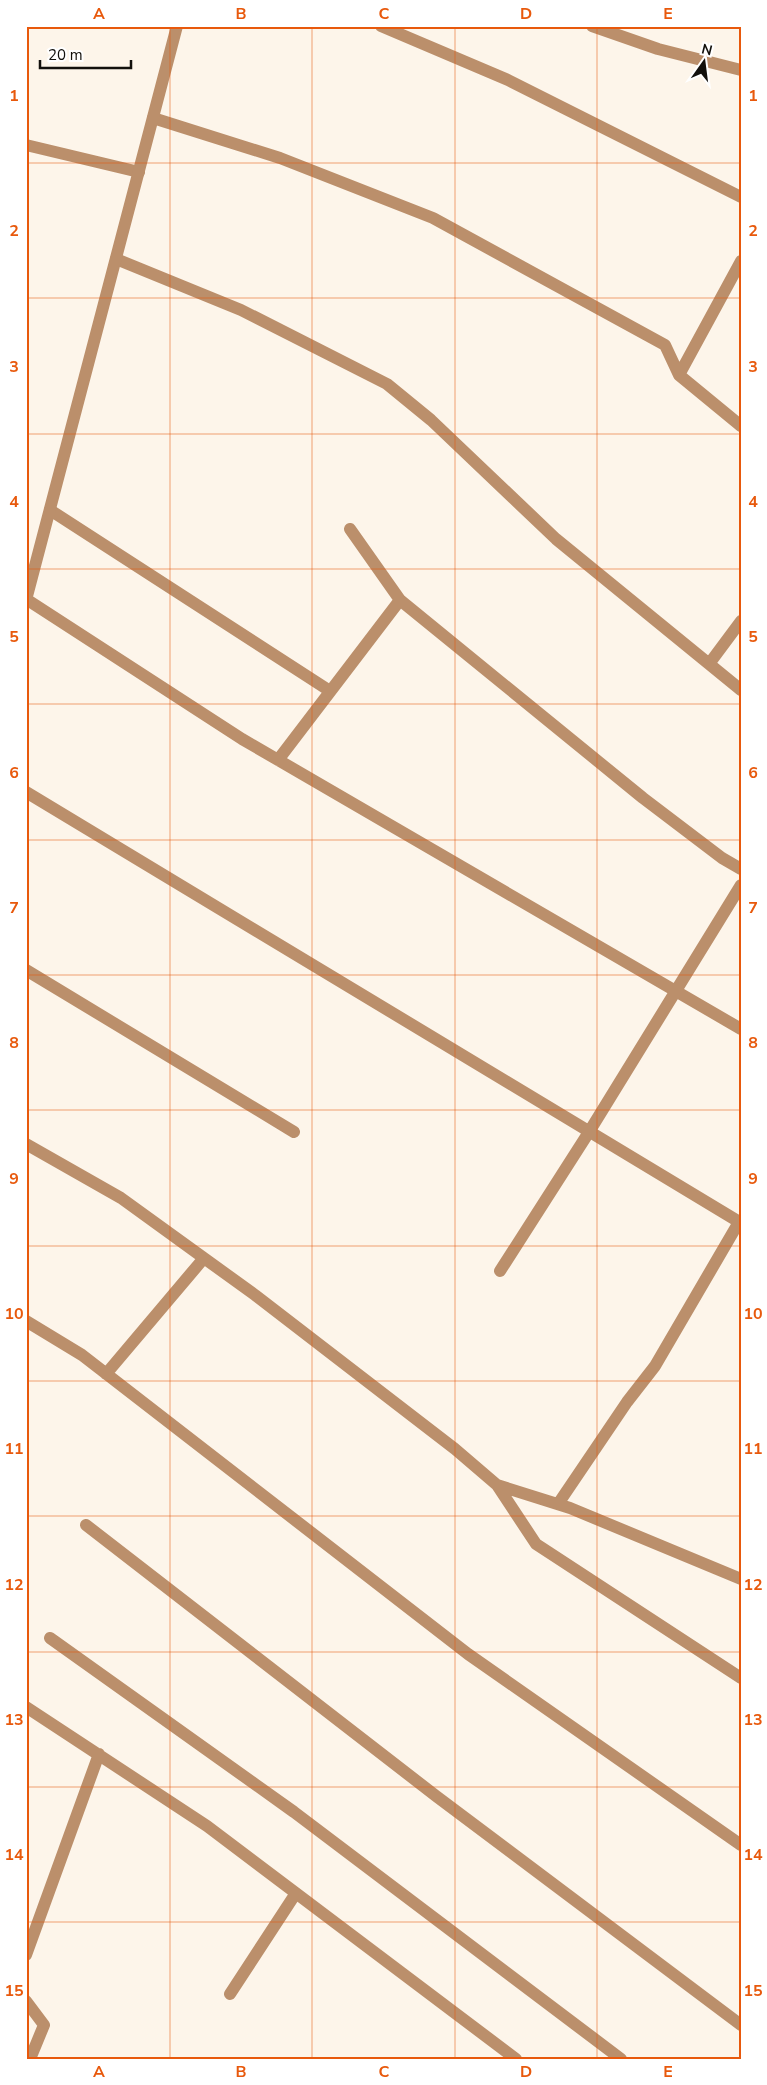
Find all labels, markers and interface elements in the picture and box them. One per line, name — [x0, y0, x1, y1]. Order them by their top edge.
text: A — [93, 3, 105, 25]
text: B — [235, 3, 247, 25]
text: C — [379, 3, 390, 25]
text: D — [520, 3, 532, 25]
text: E — [663, 3, 673, 25]
scale bar — [40, 38, 131, 70]
north arrow — [680, 38, 730, 88]
text: N — [700, 39, 714, 60]
text: 20 m — [48, 45, 83, 65]
text: 1 — [9, 85, 19, 107]
text: 1 — [748, 85, 758, 107]
text: 2 — [9, 220, 19, 242]
text: 2 — [748, 220, 758, 242]
text: 3 — [9, 356, 19, 378]
text: 3 — [748, 356, 758, 378]
text: 4 — [9, 491, 19, 513]
text: 4 — [748, 491, 758, 513]
text: 5 — [9, 626, 19, 648]
text: 5 — [748, 626, 758, 648]
text: 6 — [9, 762, 19, 784]
text: 6 — [748, 762, 758, 784]
text: 7 — [9, 897, 19, 919]
text: 7 — [748, 897, 758, 919]
text: 8 — [9, 1032, 19, 1054]
text: 8 — [748, 1032, 758, 1054]
text: 9 — [9, 1168, 19, 1190]
text: 9 — [748, 1168, 758, 1190]
text: 10 — [4, 1303, 24, 1325]
text: 10 — [743, 1303, 763, 1325]
text: 11 — [4, 1438, 24, 1460]
text: 11 — [743, 1438, 763, 1460]
text: 12 — [4, 1574, 24, 1596]
text: 12 — [743, 1574, 763, 1596]
text: 13 — [4, 1709, 24, 1731]
text: 13 — [743, 1709, 763, 1731]
text: 14 — [4, 1844, 24, 1866]
text: 14 — [743, 1844, 763, 1866]
text: 15 — [4, 1980, 24, 2002]
text: 15 — [743, 1980, 763, 2002]
text: A — [93, 2061, 105, 2083]
text: B — [235, 2061, 247, 2083]
text: C — [379, 2061, 390, 2083]
text: D — [520, 2061, 532, 2083]
text: E — [663, 2061, 673, 2083]

